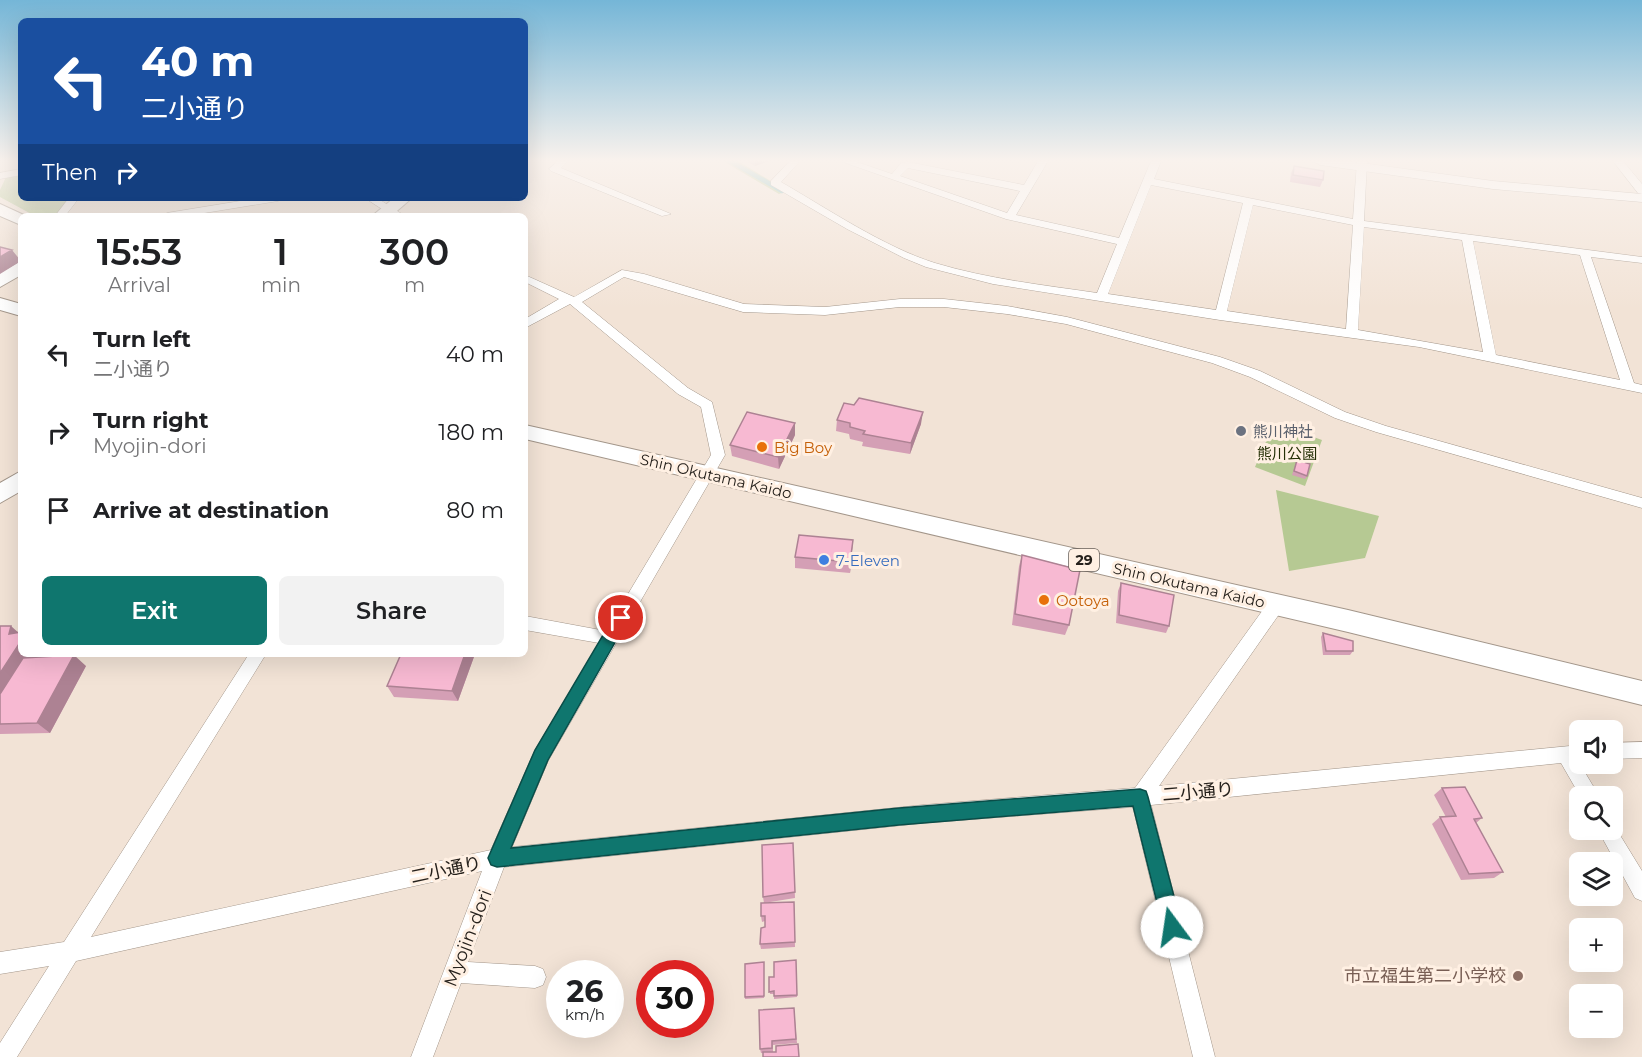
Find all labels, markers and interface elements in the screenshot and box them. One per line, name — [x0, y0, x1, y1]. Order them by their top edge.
text: 40 m — [141, 35, 254, 87]
icon: left — [42, 42, 120, 120]
text: 二小通り — [141, 92, 249, 125]
icon: right — [110, 156, 143, 189]
text: Then — [42, 159, 98, 186]
text: 15:53 — [97, 230, 182, 274]
text: 1 — [274, 230, 288, 274]
text: 300 — [380, 230, 449, 274]
text: Arrival — [108, 273, 171, 297]
text: min — [261, 273, 301, 297]
text: m — [404, 273, 425, 297]
text: Turn left — [93, 326, 191, 353]
icon: left — [42, 338, 75, 371]
text: 40 m — [446, 341, 504, 368]
text: 二小通り — [93, 357, 173, 381]
text: Turn right — [93, 407, 208, 434]
icon: right — [42, 416, 75, 449]
text: 180 m — [438, 419, 504, 446]
place label: 熊川神社 — [1253, 422, 1313, 441]
marker: 熊川神社 — [1234, 424, 1248, 438]
text: Myojin-dori — [93, 434, 207, 458]
place label: Big Boy — [774, 438, 833, 457]
marker: Big Boy — [755, 440, 769, 454]
park label: 熊川公園 — [1257, 444, 1317, 463]
street label: Shin Okutama Kaido — [638, 449, 794, 503]
icon: arrive — [42, 494, 75, 527]
text: Arrive at destination — [93, 497, 329, 524]
text: 80 m — [446, 497, 504, 524]
road number: 29 — [1069, 549, 1099, 571]
place label: 7-Eleven — [836, 551, 900, 570]
marker: 7-Eleven — [817, 553, 831, 567]
street label: Shin Okutama Kaido — [1111, 558, 1267, 612]
button: Exit — [42, 576, 267, 645]
button: Share — [279, 576, 504, 645]
place label: Ootoya — [1056, 591, 1110, 610]
pin — [595, 592, 646, 643]
marker: Ootoya — [1037, 593, 1051, 607]
icon: arrive — [604, 601, 637, 634]
map controls — [1569, 720, 1623, 1038]
button: sound — [1569, 720, 1623, 774]
street label: 二小通り — [1161, 778, 1235, 806]
button: search — [1569, 786, 1623, 840]
street label: 二小通り — [408, 852, 484, 888]
button: layers — [1569, 852, 1623, 906]
street label: Myojin-dori — [439, 886, 497, 990]
position arrow — [1140, 895, 1204, 959]
button: + — [1569, 918, 1623, 972]
speed limit sign: 30 — [636, 960, 714, 1038]
place label: 市立福生第二小学校 — [1344, 965, 1506, 987]
marker: 市立福生第二小学校 — [1511, 969, 1525, 983]
text: 26 — [567, 973, 603, 1010]
button: − — [1569, 984, 1623, 1038]
text: km/h — [565, 1005, 605, 1024]

